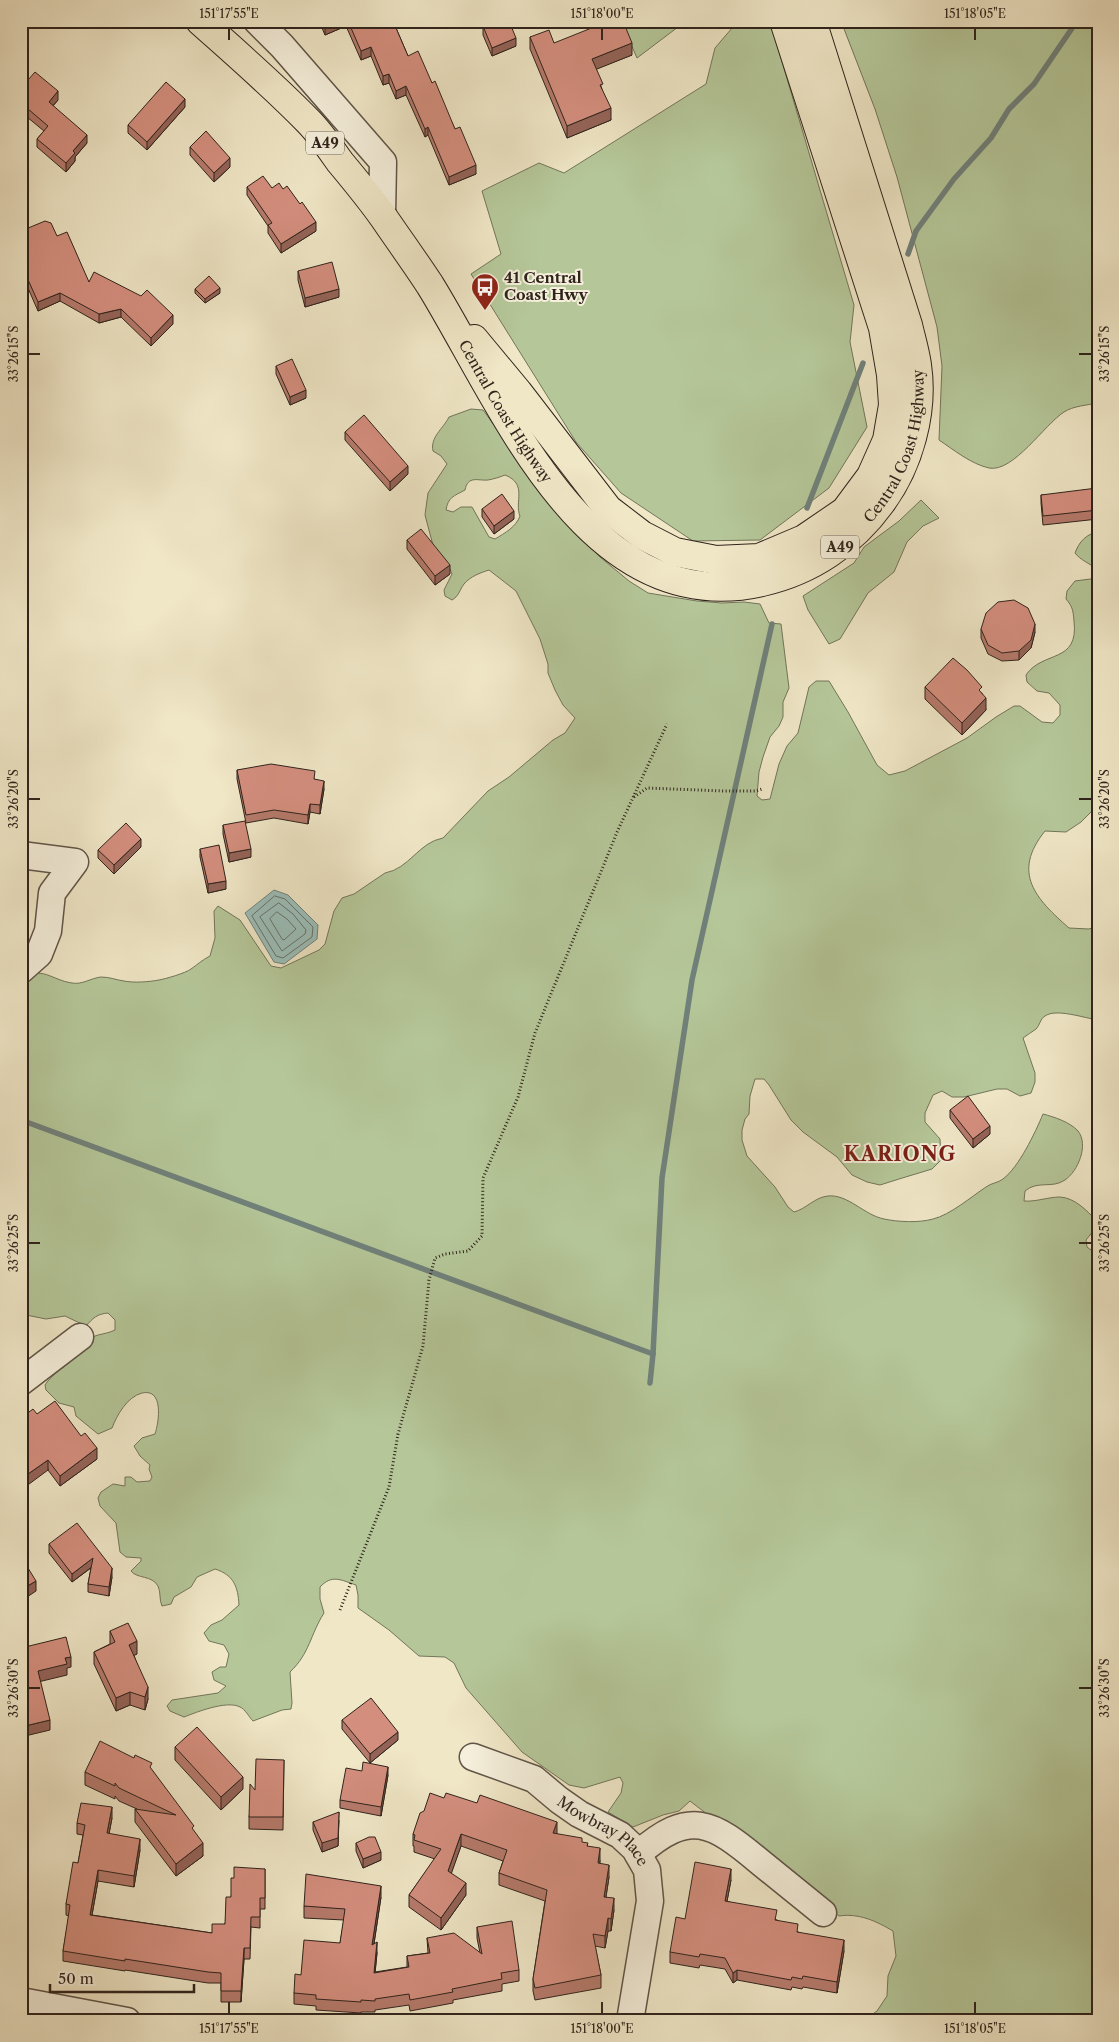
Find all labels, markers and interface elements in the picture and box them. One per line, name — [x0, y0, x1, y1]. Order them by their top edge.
text: 151°17'55"E — [199, 6, 259, 21]
text: 151°18'00"E — [570, 6, 634, 21]
text: 151°18'05"E — [944, 6, 1006, 21]
road number: A49 — [306, 132, 344, 154]
place label: 41 Central Coast Hwy — [504, 268, 589, 304]
bus stop icon: 41 Central Coast Hwy — [470, 272, 500, 311]
text: 33°26'15"S — [6, 326, 21, 382]
text: 33°26'15"S — [1097, 326, 1112, 382]
street label: Central Coast Highway — [455, 336, 557, 487]
street label: Central Coast Highway — [859, 368, 928, 526]
road number: A49 — [821, 536, 859, 558]
text: 33°26'20"S — [6, 769, 21, 829]
text: 33°26'20"S — [1097, 769, 1112, 829]
district label: KARIONG — [843, 1142, 957, 1166]
text: 33°26'25"S — [6, 1214, 21, 1272]
text: 33°26'25"S — [1097, 1214, 1112, 1272]
text: 33°26'30"S — [6, 1658, 21, 1718]
text: 33°26'30"S — [1097, 1658, 1112, 1718]
street label: Mowbray Place — [554, 1792, 653, 1869]
scale bar — [50, 1962, 194, 1994]
text: 50 m — [58, 1969, 94, 1988]
text: 151°17'55"E — [199, 2021, 259, 2036]
text: 151°18'00"E — [570, 2021, 634, 2036]
text: 151°18'05"E — [944, 2021, 1006, 2036]

